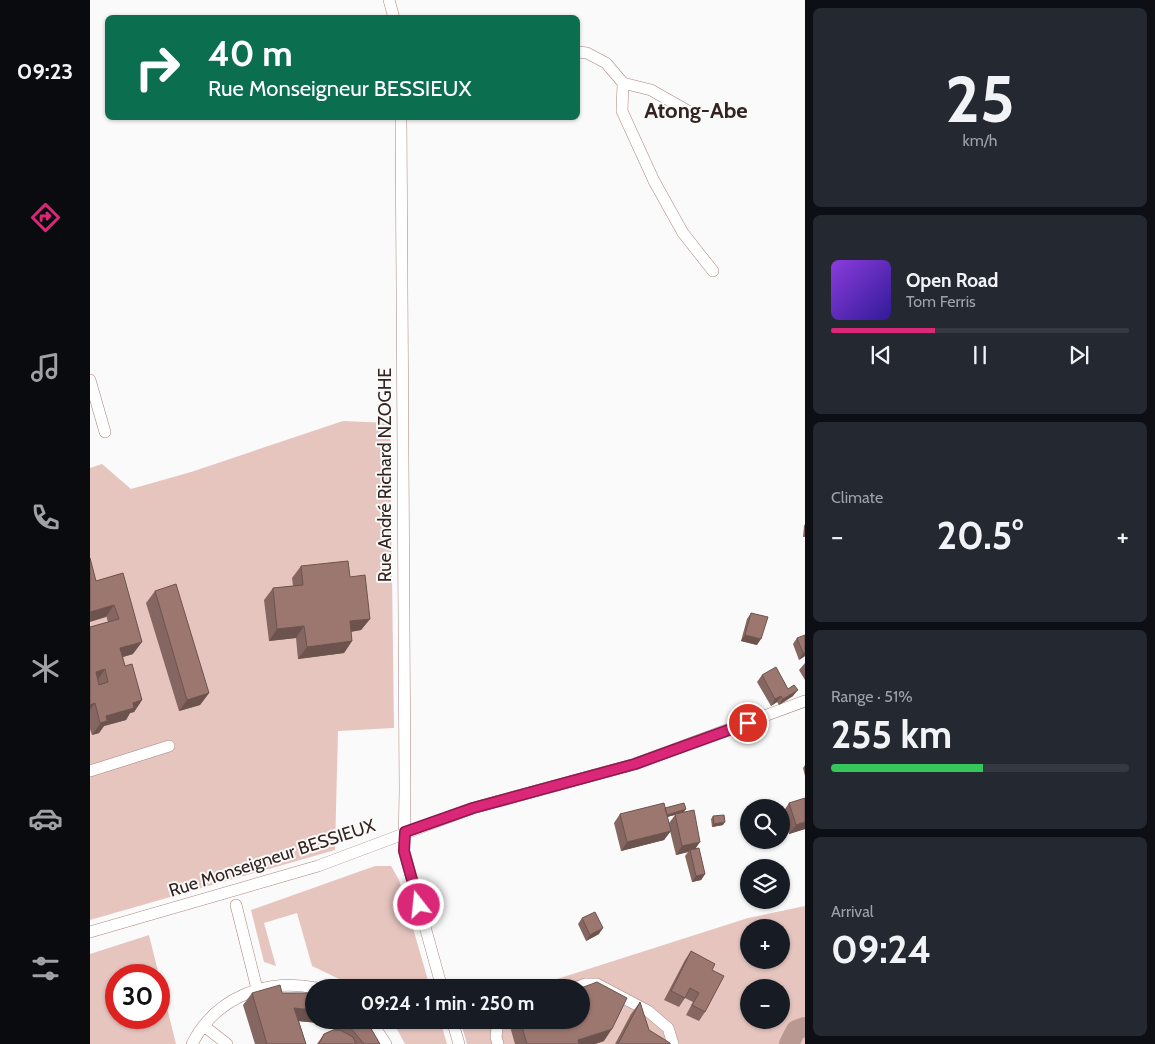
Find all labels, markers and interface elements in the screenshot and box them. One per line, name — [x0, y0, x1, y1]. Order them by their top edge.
text: 40 m — [208, 32, 293, 75]
icon: right — [125, 35, 190, 100]
text: 09:23 — [17, 58, 73, 85]
text: 25 — [945, 59, 1015, 138]
text: Rue Monseigneur BESSIEUX — [208, 75, 472, 102]
district label: Atong-Abe — [644, 97, 748, 124]
text: km/h — [962, 131, 998, 150]
icon: directions — [28, 200, 63, 235]
text: Open Road — [906, 269, 998, 292]
text: Tom Ferris — [906, 292, 976, 311]
icon: previous — [867, 341, 895, 369]
icon: pause — [966, 341, 994, 369]
icon: next — [1065, 341, 1093, 369]
icon: music — [28, 350, 63, 385]
street label: Rue André Richard NZOGHE — [374, 368, 396, 582]
text: Climate — [831, 488, 883, 507]
icon: phone — [28, 500, 63, 535]
text: 20.5° — [937, 512, 1023, 559]
text: − — [831, 519, 843, 553]
text: + — [1117, 519, 1129, 553]
icon: climate — [28, 651, 63, 686]
text: Range · 51% — [831, 687, 913, 706]
pin — [727, 702, 769, 744]
icon: arrive — [734, 709, 762, 737]
text: 255 km — [831, 711, 952, 758]
map controls — [740, 799, 790, 1029]
button: search — [740, 799, 790, 849]
icon: car — [28, 801, 63, 836]
street label: Rue Monseigneur BESSIEUX — [166, 814, 378, 902]
button: layers — [740, 859, 790, 909]
position arrow — [392, 878, 444, 930]
text: Arrival — [831, 902, 874, 921]
button: + — [740, 919, 790, 969]
text: 09:24 — [831, 926, 931, 973]
icon: filters — [28, 951, 63, 986]
speed limit sign: 30 — [105, 964, 170, 1029]
button: − — [740, 979, 790, 1029]
text: 09:24 · 1 min · 250 m — [361, 992, 534, 1015]

